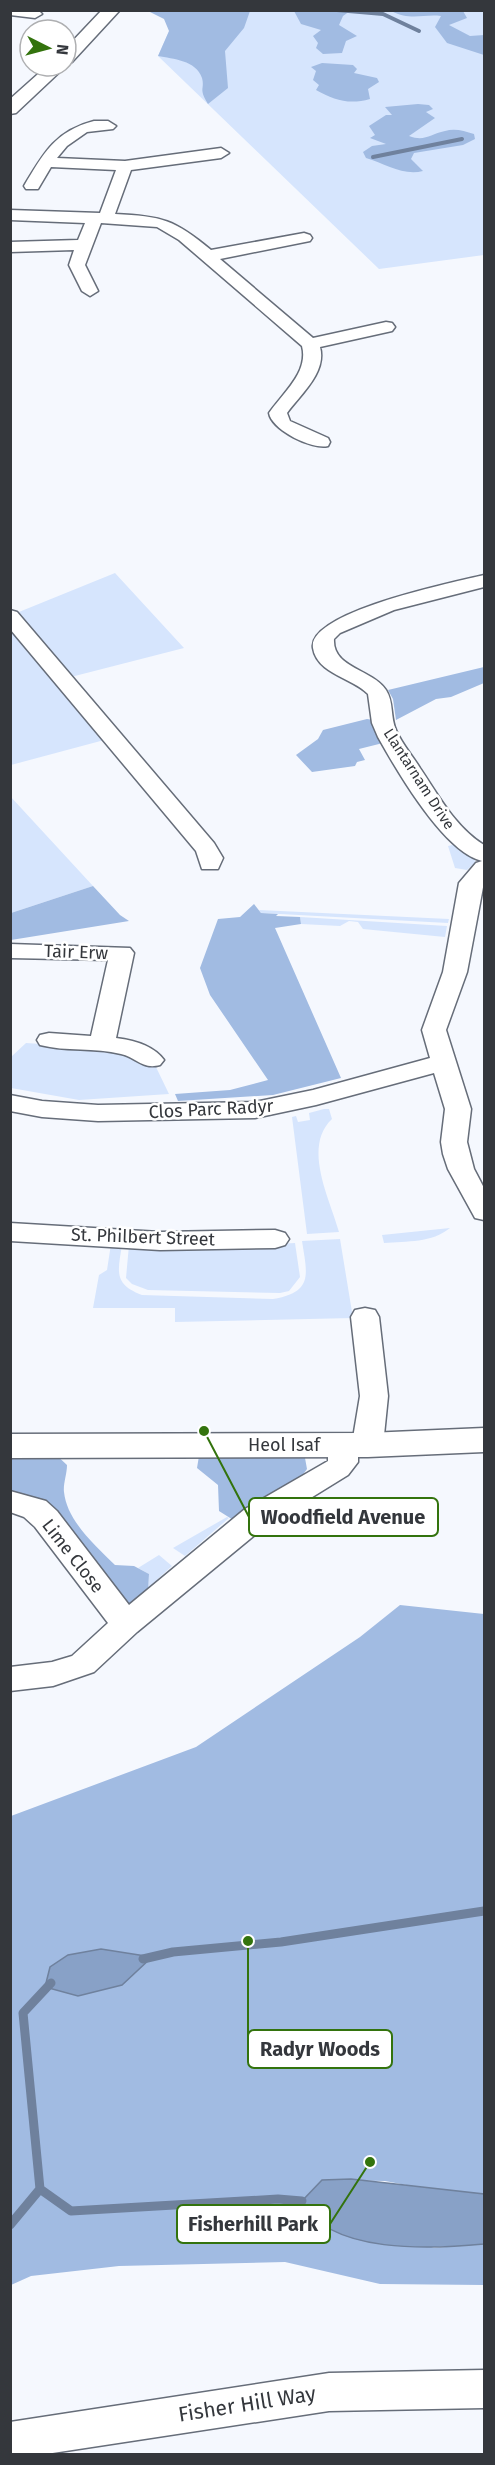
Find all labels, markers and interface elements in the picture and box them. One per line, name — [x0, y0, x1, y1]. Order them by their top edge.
north arrow — [18, 18, 78, 78]
text: N — [52, 43, 72, 56]
street label: Llantarnam Drive — [380, 725, 458, 833]
street label: Tair Erw — [43, 940, 109, 964]
street label: Clos Parc Radyr — [148, 1095, 274, 1123]
street label: St. Philbert Street — [71, 1223, 216, 1251]
street label: Heol Isaf — [248, 1434, 322, 1456]
callout: Woodfield Avenue — [249, 1498, 438, 1536]
text: Woodfield Avenue — [261, 1505, 425, 1529]
street label: Lime Close — [37, 1515, 109, 1597]
callout: Radyr Woods — [248, 2030, 392, 2068]
text: Radyr Woods — [260, 2037, 380, 2061]
callout: Fisherhill Park — [177, 2205, 330, 2243]
text: Fisherhill Park — [188, 2212, 319, 2236]
street label: Fisher Hill Way — [176, 2380, 318, 2428]

